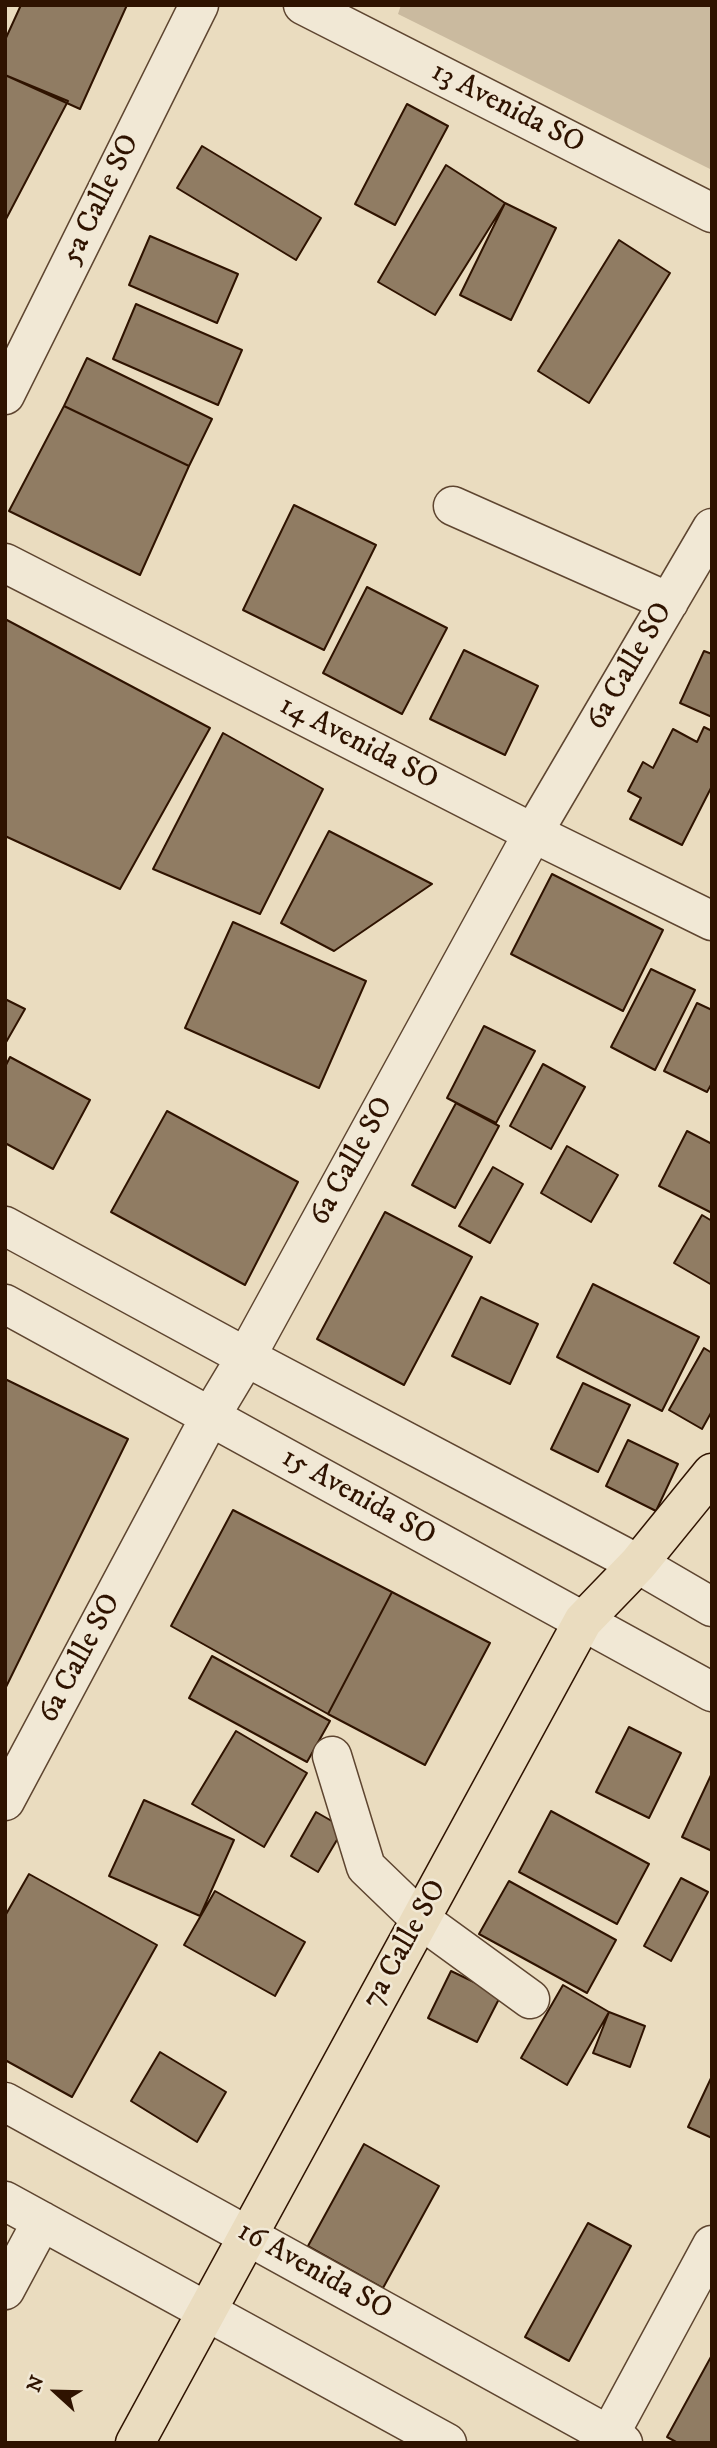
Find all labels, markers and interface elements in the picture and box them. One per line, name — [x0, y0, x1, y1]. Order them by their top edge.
street label: 13 Avenida SO — [424, 55, 590, 163]
street label: 5a Calle SO — [55, 129, 149, 271]
street label: 6a Calle SO — [580, 597, 682, 737]
street label: 14 Avenida SO — [273, 689, 443, 799]
street label: 6a Calle SO — [303, 1092, 403, 1232]
street label: 15 Avenida SO — [275, 1441, 441, 1555]
street label: 6a Calle SO — [32, 1588, 130, 1730]
street label: 7a Calle SO — [356, 1874, 456, 2016]
street label: 16 Avenida SO — [230, 2215, 398, 2329]
north arrow — [21, 2357, 91, 2427]
text: N — [22, 2372, 50, 2395]

